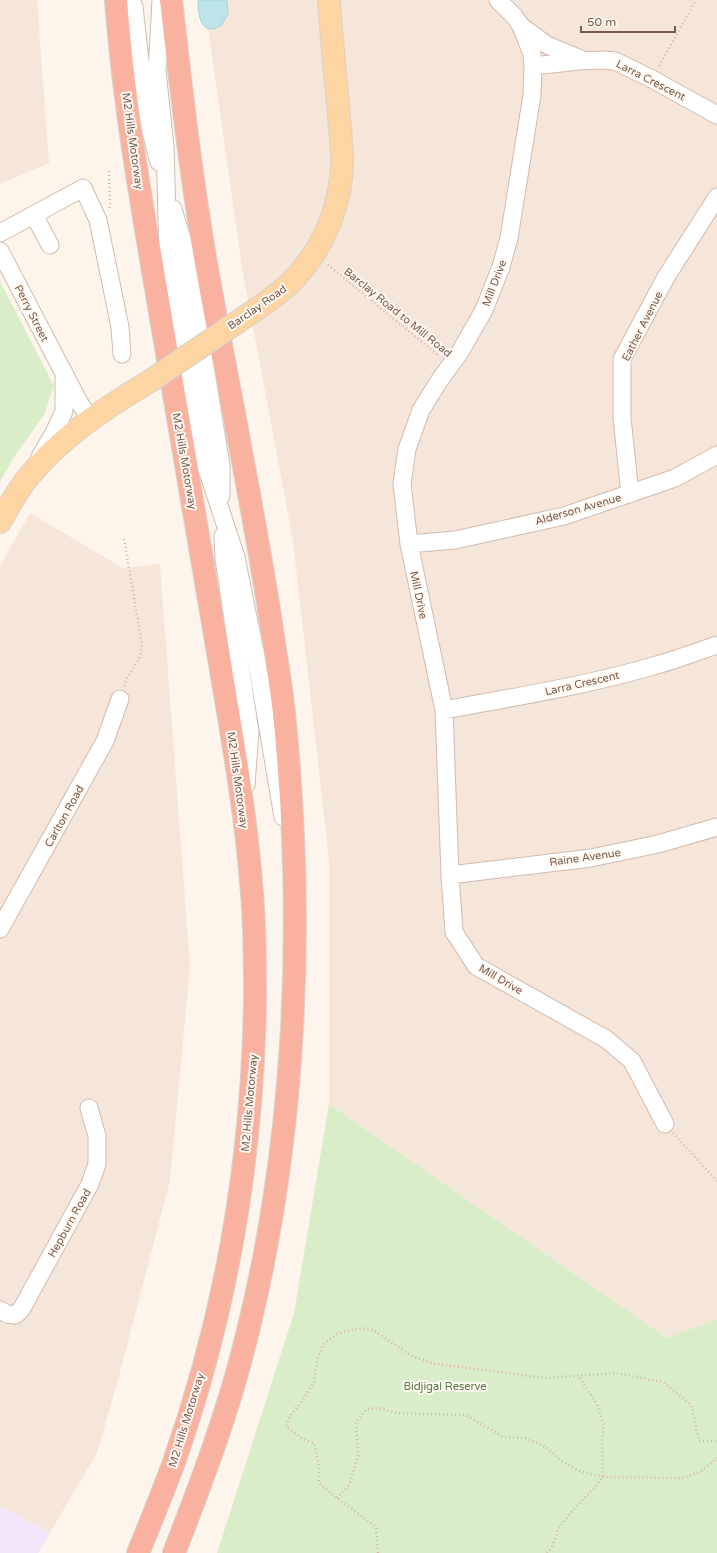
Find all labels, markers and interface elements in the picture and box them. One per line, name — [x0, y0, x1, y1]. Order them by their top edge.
scale bar — [581, 8, 675, 34]
text: 50 m — [587, 15, 616, 29]
street label: Larra Crescent — [614, 57, 688, 103]
street label: M2 Hills Motorway — [119, 92, 146, 190]
street label: Mill Drive — [480, 258, 509, 308]
street label: Barclay Road to Mill Road — [341, 265, 454, 360]
street label: Barclay Road — [225, 282, 289, 333]
street label: Perry Street — [12, 283, 51, 344]
street label: Eather Avenue — [619, 289, 666, 363]
street label: M2 Hills Motorway — [170, 412, 199, 510]
street label: Alderson Avenue — [533, 491, 623, 528]
street label: Mill Drive — [407, 570, 430, 620]
street label: Larra Crescent — [544, 669, 621, 698]
street label: M2 Hills Motorway — [224, 731, 251, 829]
street label: Carlton Road — [42, 783, 87, 849]
street label: Raine Avenue — [549, 846, 622, 869]
street label: Mill Drive — [476, 962, 525, 997]
street label: M2 Hills Motorway — [239, 1054, 260, 1152]
street label: Hepburn Road — [45, 1187, 94, 1260]
street label: M2 Hills Motorway — [166, 1371, 207, 1469]
park label: Bidjigal Reserve — [403, 1380, 487, 1393]

